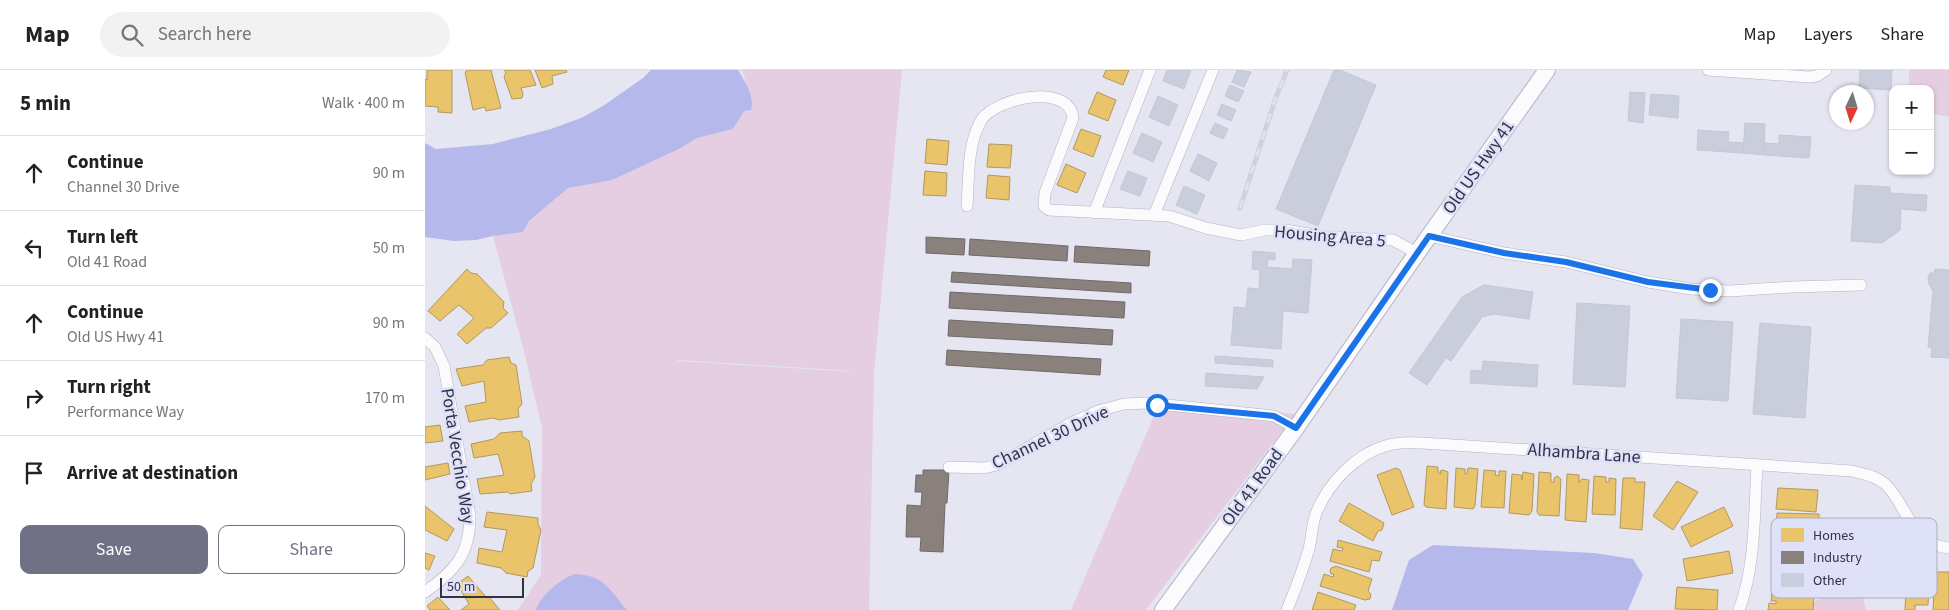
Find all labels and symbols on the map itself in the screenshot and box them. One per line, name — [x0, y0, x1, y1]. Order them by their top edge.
north arrow — [1829, 85, 1874, 130]
street label: Old US Hwy 41 — [1437, 115, 1520, 219]
street label: Housing Area 5 — [1273, 219, 1387, 254]
route end — [1699, 279, 1722, 302]
street label: Porta Vecchio Way — [434, 386, 481, 526]
route start — [1146, 394, 1169, 417]
street label: Channel 30 Drive — [988, 399, 1113, 476]
street label: Alhambra Lane — [1527, 437, 1641, 470]
street label: Old 41 Road — [1216, 443, 1289, 531]
legend — [1771, 518, 1937, 598]
text: Homes — [1813, 526, 1854, 546]
text: Industry — [1813, 548, 1862, 568]
text: Other — [1813, 571, 1847, 591]
scale bar — [440, 575, 524, 598]

